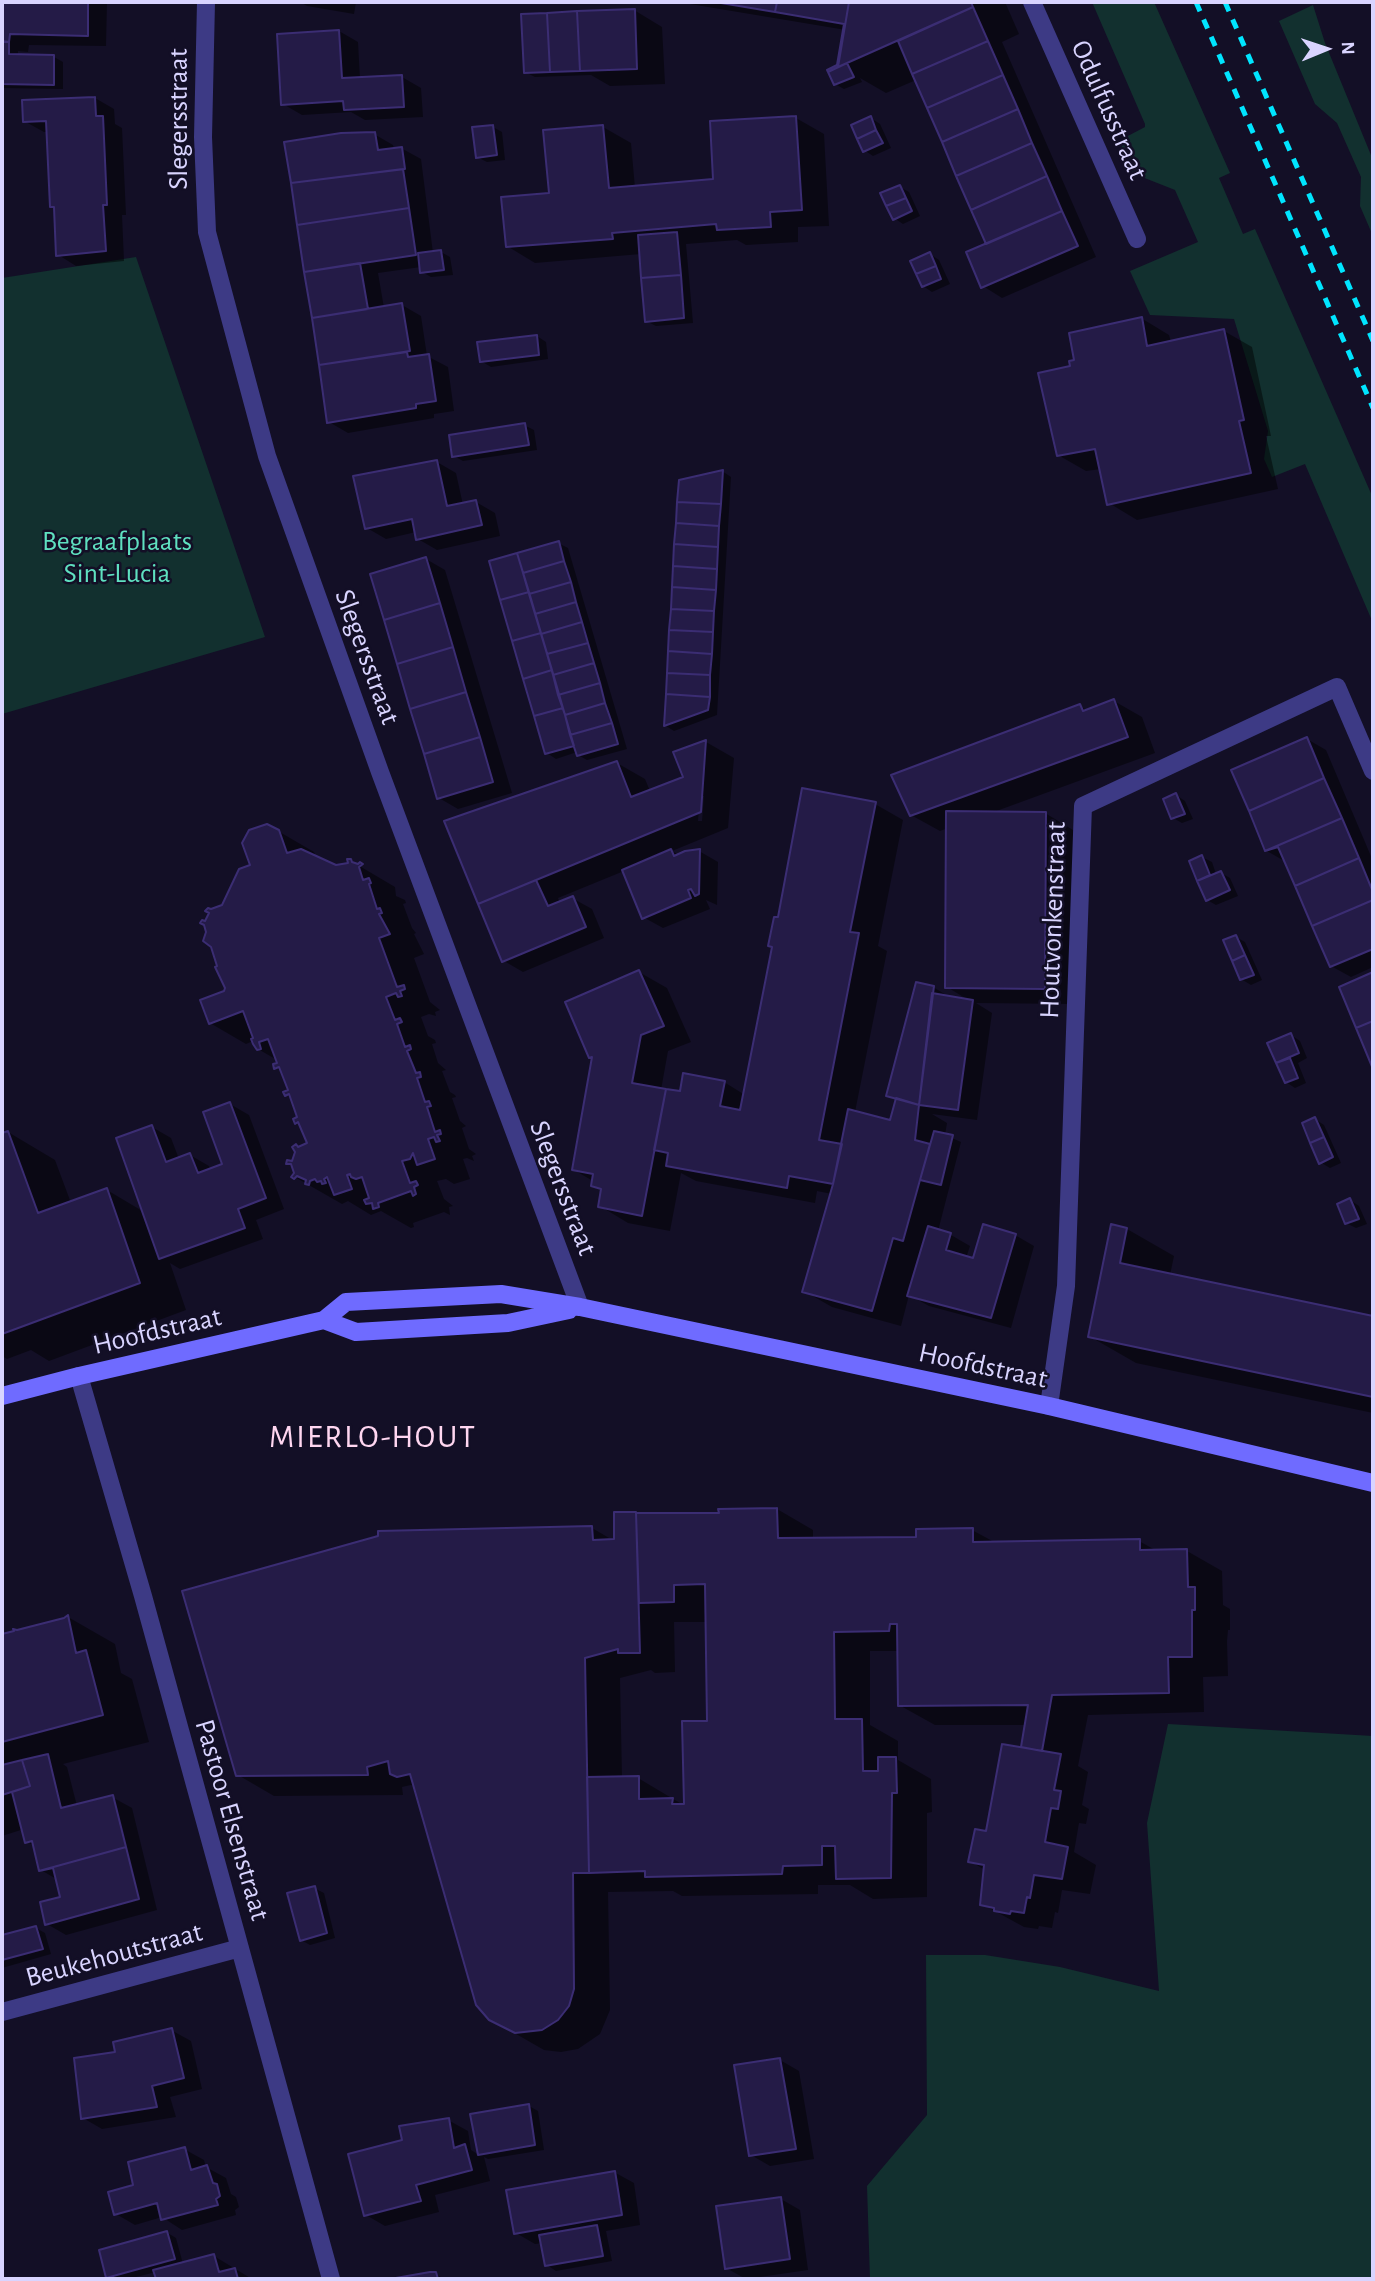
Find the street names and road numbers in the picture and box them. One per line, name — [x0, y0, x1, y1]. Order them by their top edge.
street label: Odulfusstraat — [1063, 35, 1155, 185]
street label: Slegersstraat — [162, 48, 196, 190]
street label: Slegersstraat — [327, 585, 407, 729]
street label: Houtvonkenstraat — [1033, 821, 1073, 1019]
street label: Slegersstraat — [522, 1116, 604, 1260]
street label: Hoofdstraat — [89, 1300, 225, 1362]
street label: Hoofdstraat — [916, 1336, 1050, 1396]
street label: Pastoor Elsenstraat — [187, 1716, 277, 1924]
street label: Beukehoutstraat — [22, 1915, 206, 1995]

